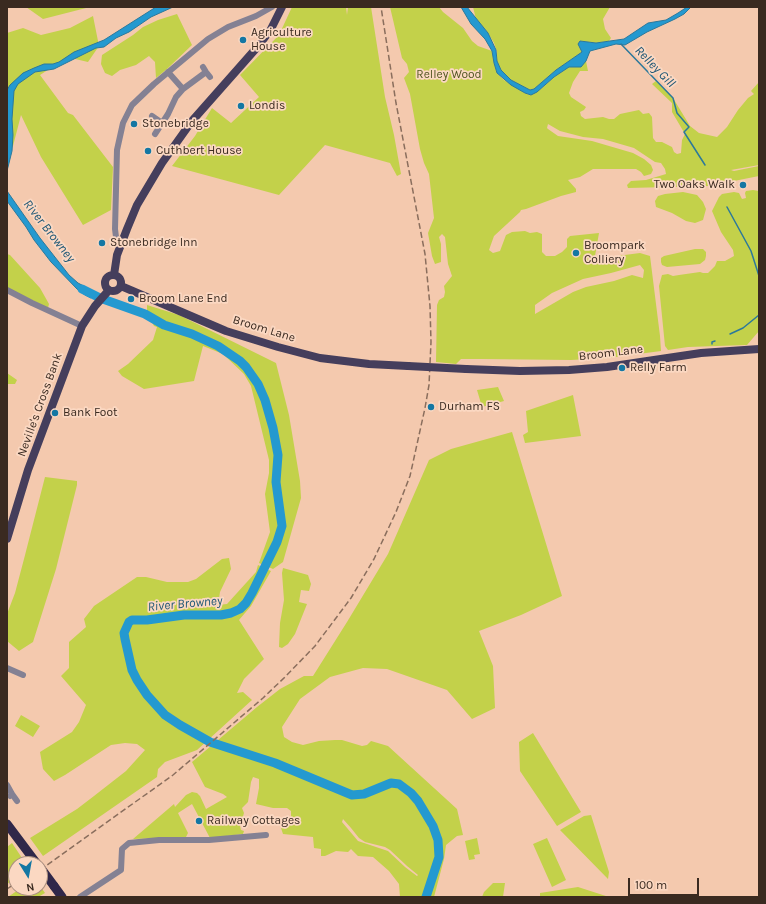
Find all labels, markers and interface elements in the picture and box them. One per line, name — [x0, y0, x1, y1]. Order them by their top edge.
place label: Agriculture House — [251, 26, 312, 54]
marker: Agriculture House — [238, 35, 248, 45]
water label: Relley Gill — [631, 43, 679, 91]
park label: Relley Wood — [416, 68, 482, 82]
place label: Londis — [249, 99, 285, 113]
marker: Londis — [236, 101, 246, 111]
place label: Stonebridge — [142, 117, 209, 131]
marker: Stonebridge — [129, 119, 139, 129]
place label: Cuthbert House — [156, 144, 242, 158]
marker: Cuthbert House — [143, 146, 153, 156]
place label: Two Oaks Walk — [654, 178, 735, 192]
marker: Two Oaks Walk — [738, 180, 748, 190]
water label: River Browney — [20, 197, 78, 265]
place label: Stonebridge Inn — [110, 236, 197, 250]
marker: Stonebridge Inn — [97, 238, 107, 248]
place label: Broompark Colliery — [584, 239, 645, 267]
marker: Broompark Colliery — [571, 248, 581, 258]
place label: Broom Lane End — [139, 292, 228, 306]
marker: Broom Lane End — [126, 294, 136, 304]
street label: Broom Lane — [231, 313, 297, 345]
street label: Broom Lane — [578, 342, 644, 364]
street label: Neville's Cross Bank — [15, 351, 65, 459]
place label: Relly Farm — [630, 361, 687, 375]
marker: Relly Farm — [617, 363, 627, 373]
place label: Durham FS — [439, 400, 500, 414]
marker: Durham FS — [426, 402, 436, 412]
place label: Bank Foot — [63, 406, 117, 420]
marker: Bank Foot — [50, 408, 60, 418]
water label: River Browney — [147, 593, 223, 615]
place label: Railway Cottages — [207, 814, 300, 828]
marker: Railway Cottages — [194, 816, 204, 826]
north arrow — [8, 856, 48, 896]
scale bar — [630, 870, 701, 896]
text: 100 m — [635, 878, 667, 892]
text: N — [25, 880, 35, 894]

